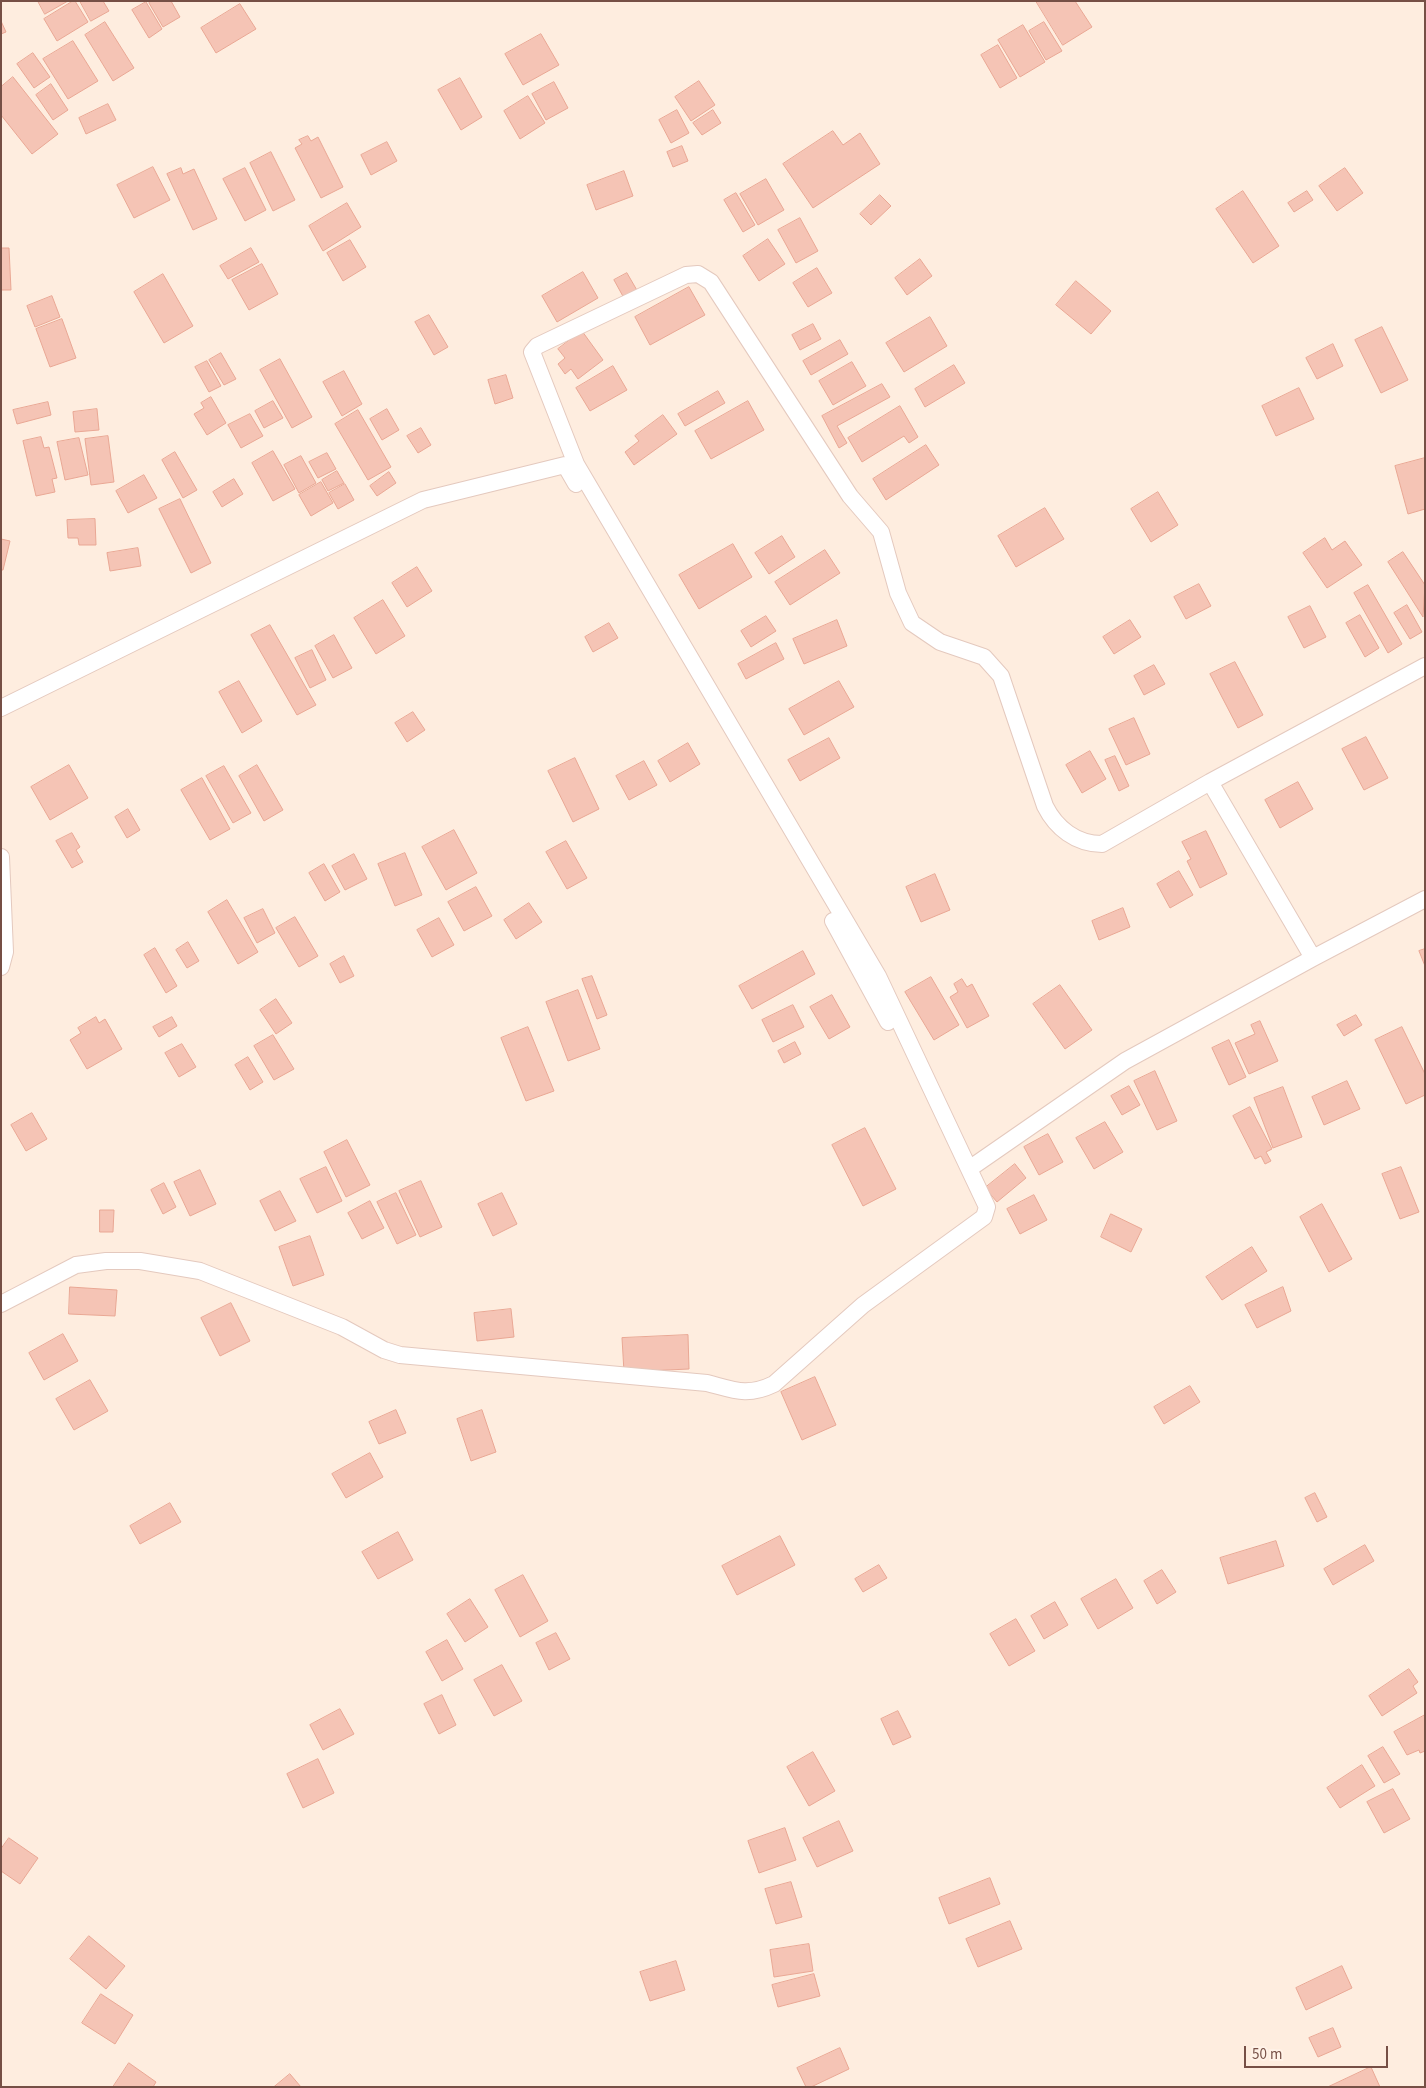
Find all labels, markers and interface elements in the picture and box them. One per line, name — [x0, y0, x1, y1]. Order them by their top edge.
scale bar — [1246, 2036, 1390, 2068]
text: 50 m — [1252, 2044, 1282, 2065]

